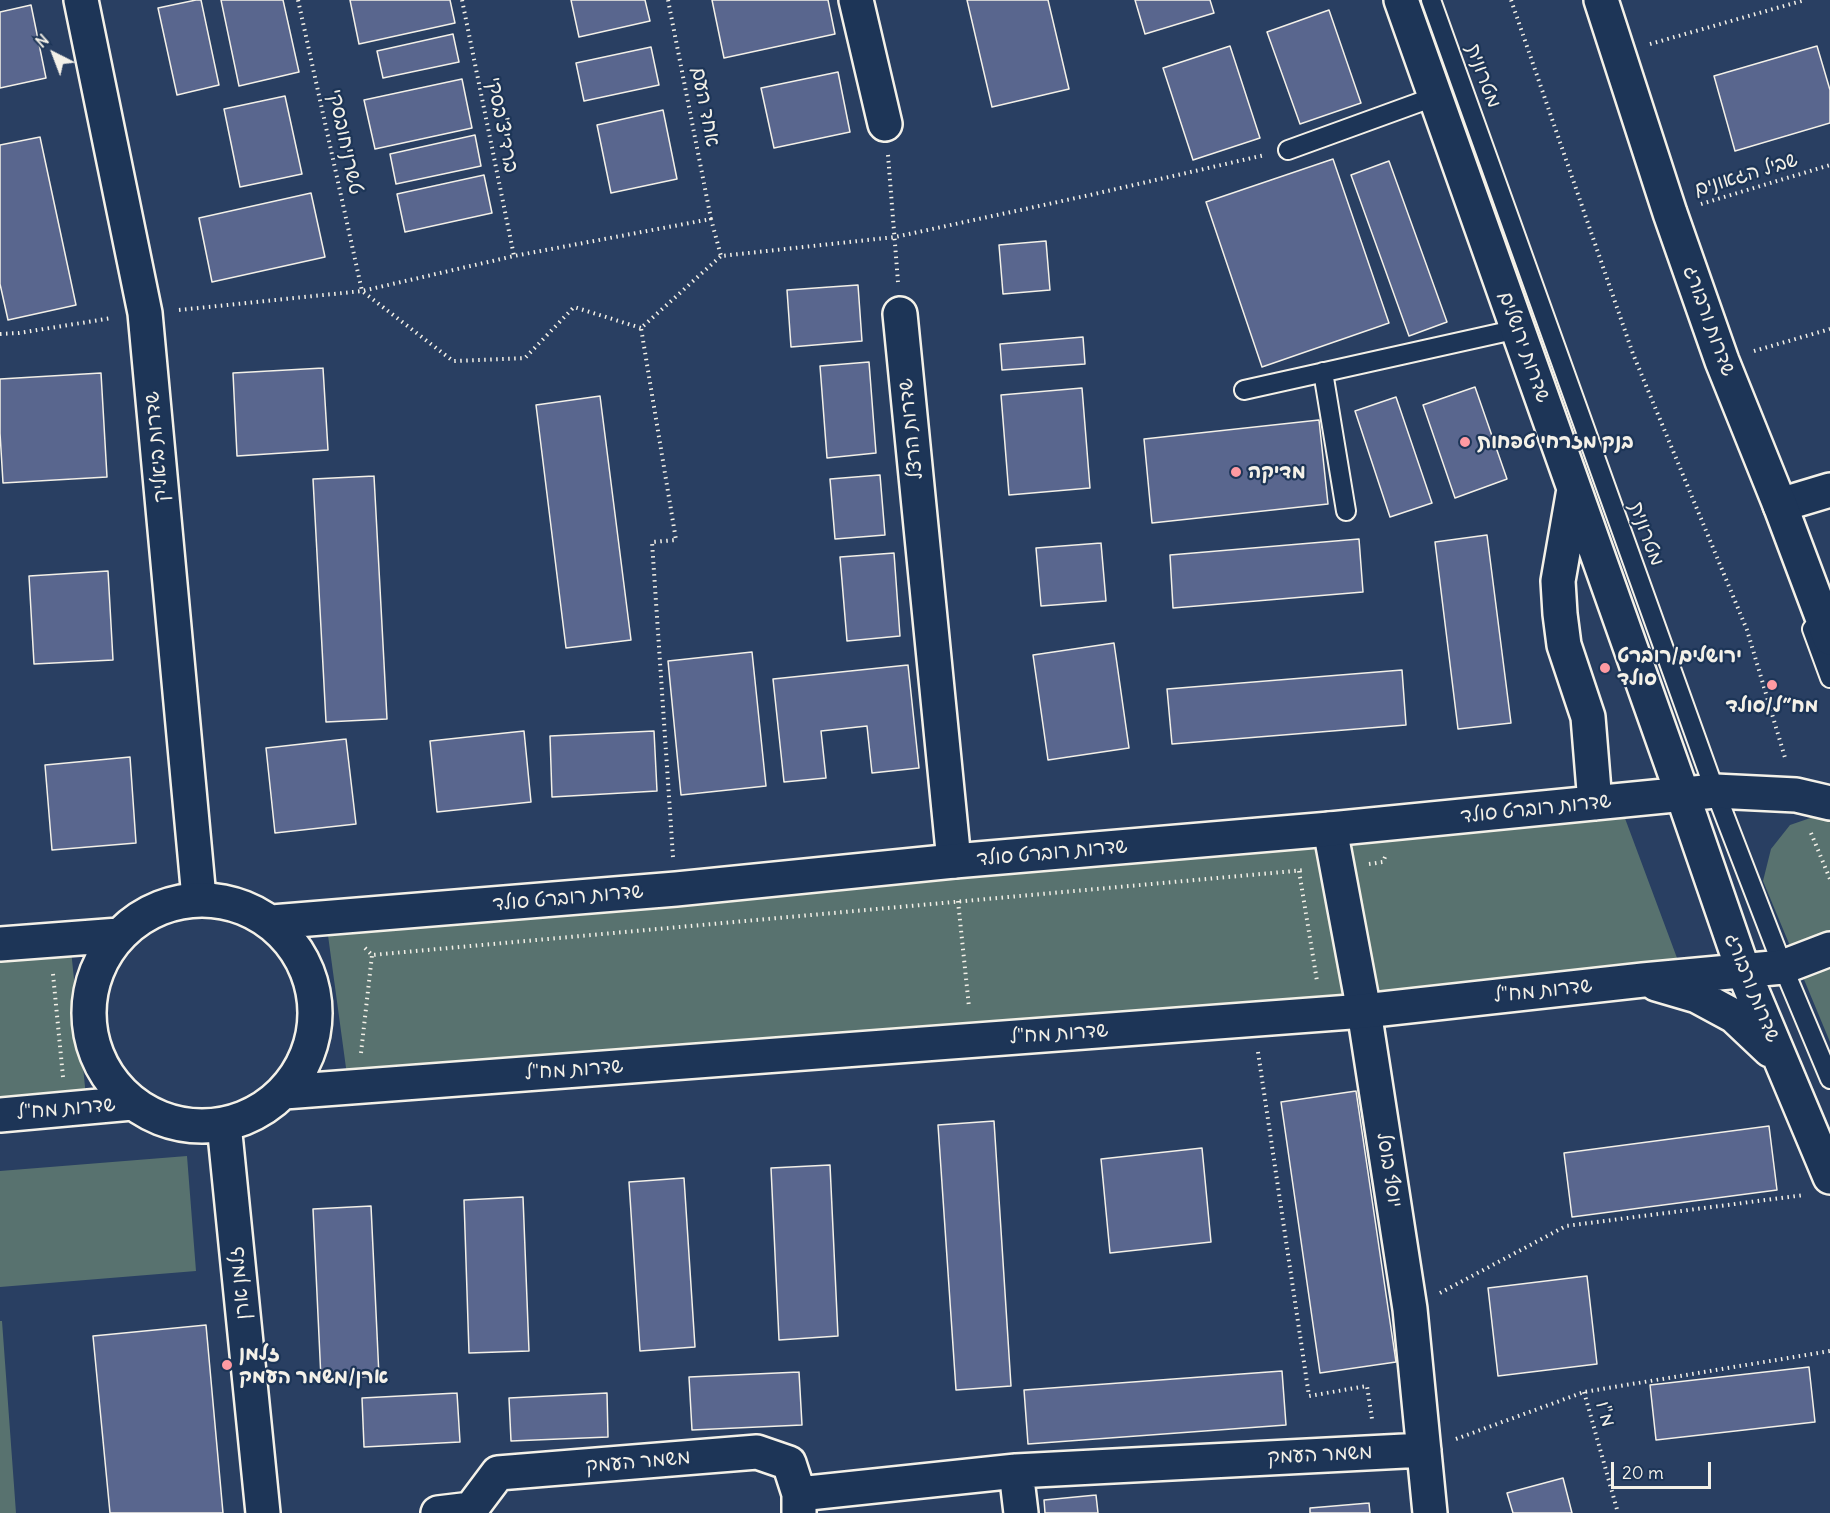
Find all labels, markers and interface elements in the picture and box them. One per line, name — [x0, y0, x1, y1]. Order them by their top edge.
north arrow — [24, 24, 84, 84]
text: N — [31, 29, 53, 52]
street label: מטרונית — [1460, 41, 1506, 111]
street label: אחד העם — [686, 65, 724, 149]
street label: ברדיצ'בסקי — [481, 75, 523, 175]
street label: טשרניחובסקי — [322, 87, 368, 197]
street label: שביל הגאונים — [1691, 148, 1801, 202]
street label: שדרות ורבורג — [1678, 263, 1740, 379]
street label: שדרות ירושלים — [1493, 288, 1555, 406]
street label: שדרות הרצל — [894, 377, 928, 481]
street label: שדרות ביאליק — [140, 390, 174, 504]
place label: בנק מזרחי טפחות — [1477, 430, 1634, 454]
marker: בנק מזרחי טפחות — [1458, 435, 1472, 449]
place label: מדיקה — [1248, 460, 1306, 484]
marker: מדיקה — [1229, 465, 1243, 479]
street label: מטרונית — [1623, 499, 1669, 569]
place label: ירושלים/רוברט סולד — [1617, 644, 1742, 691]
marker: ירושלים/רוברט סולד — [1598, 661, 1612, 675]
marker: מח״ל/סולד — [1765, 678, 1779, 692]
place label: מח״ל/סולד — [1726, 694, 1818, 718]
street label: שדרות רוברט סולד — [1459, 789, 1613, 829]
street label: שדרות רוברט סולד — [975, 834, 1129, 872]
street label: שדרות רוברט סולד — [491, 879, 645, 917]
street label: שדרות ורבורג — [1719, 930, 1785, 1046]
street label: שדרות מח"ל — [1492, 974, 1594, 1008]
street label: שדרות מח"ל — [1009, 1019, 1109, 1049]
street label: שדרות מח"ל — [524, 1055, 624, 1085]
street label: שדרות מח"ל — [16, 1093, 116, 1125]
street label: יוסף בוסל — [1371, 1131, 1407, 1209]
street label: זלמן ארן — [224, 1245, 256, 1321]
place label: זלמן ארן/משמר העמק — [239, 1342, 388, 1389]
marker: זלמן ארן/משמר העמק — [220, 1358, 234, 1372]
street label: מ"ו — [1590, 1398, 1620, 1430]
street label: משמר העמק — [1267, 1440, 1373, 1470]
street label: משמר העמק — [584, 1445, 692, 1479]
scale bar — [1614, 1450, 1714, 1488]
text: 20 m — [1622, 1461, 1664, 1484]

